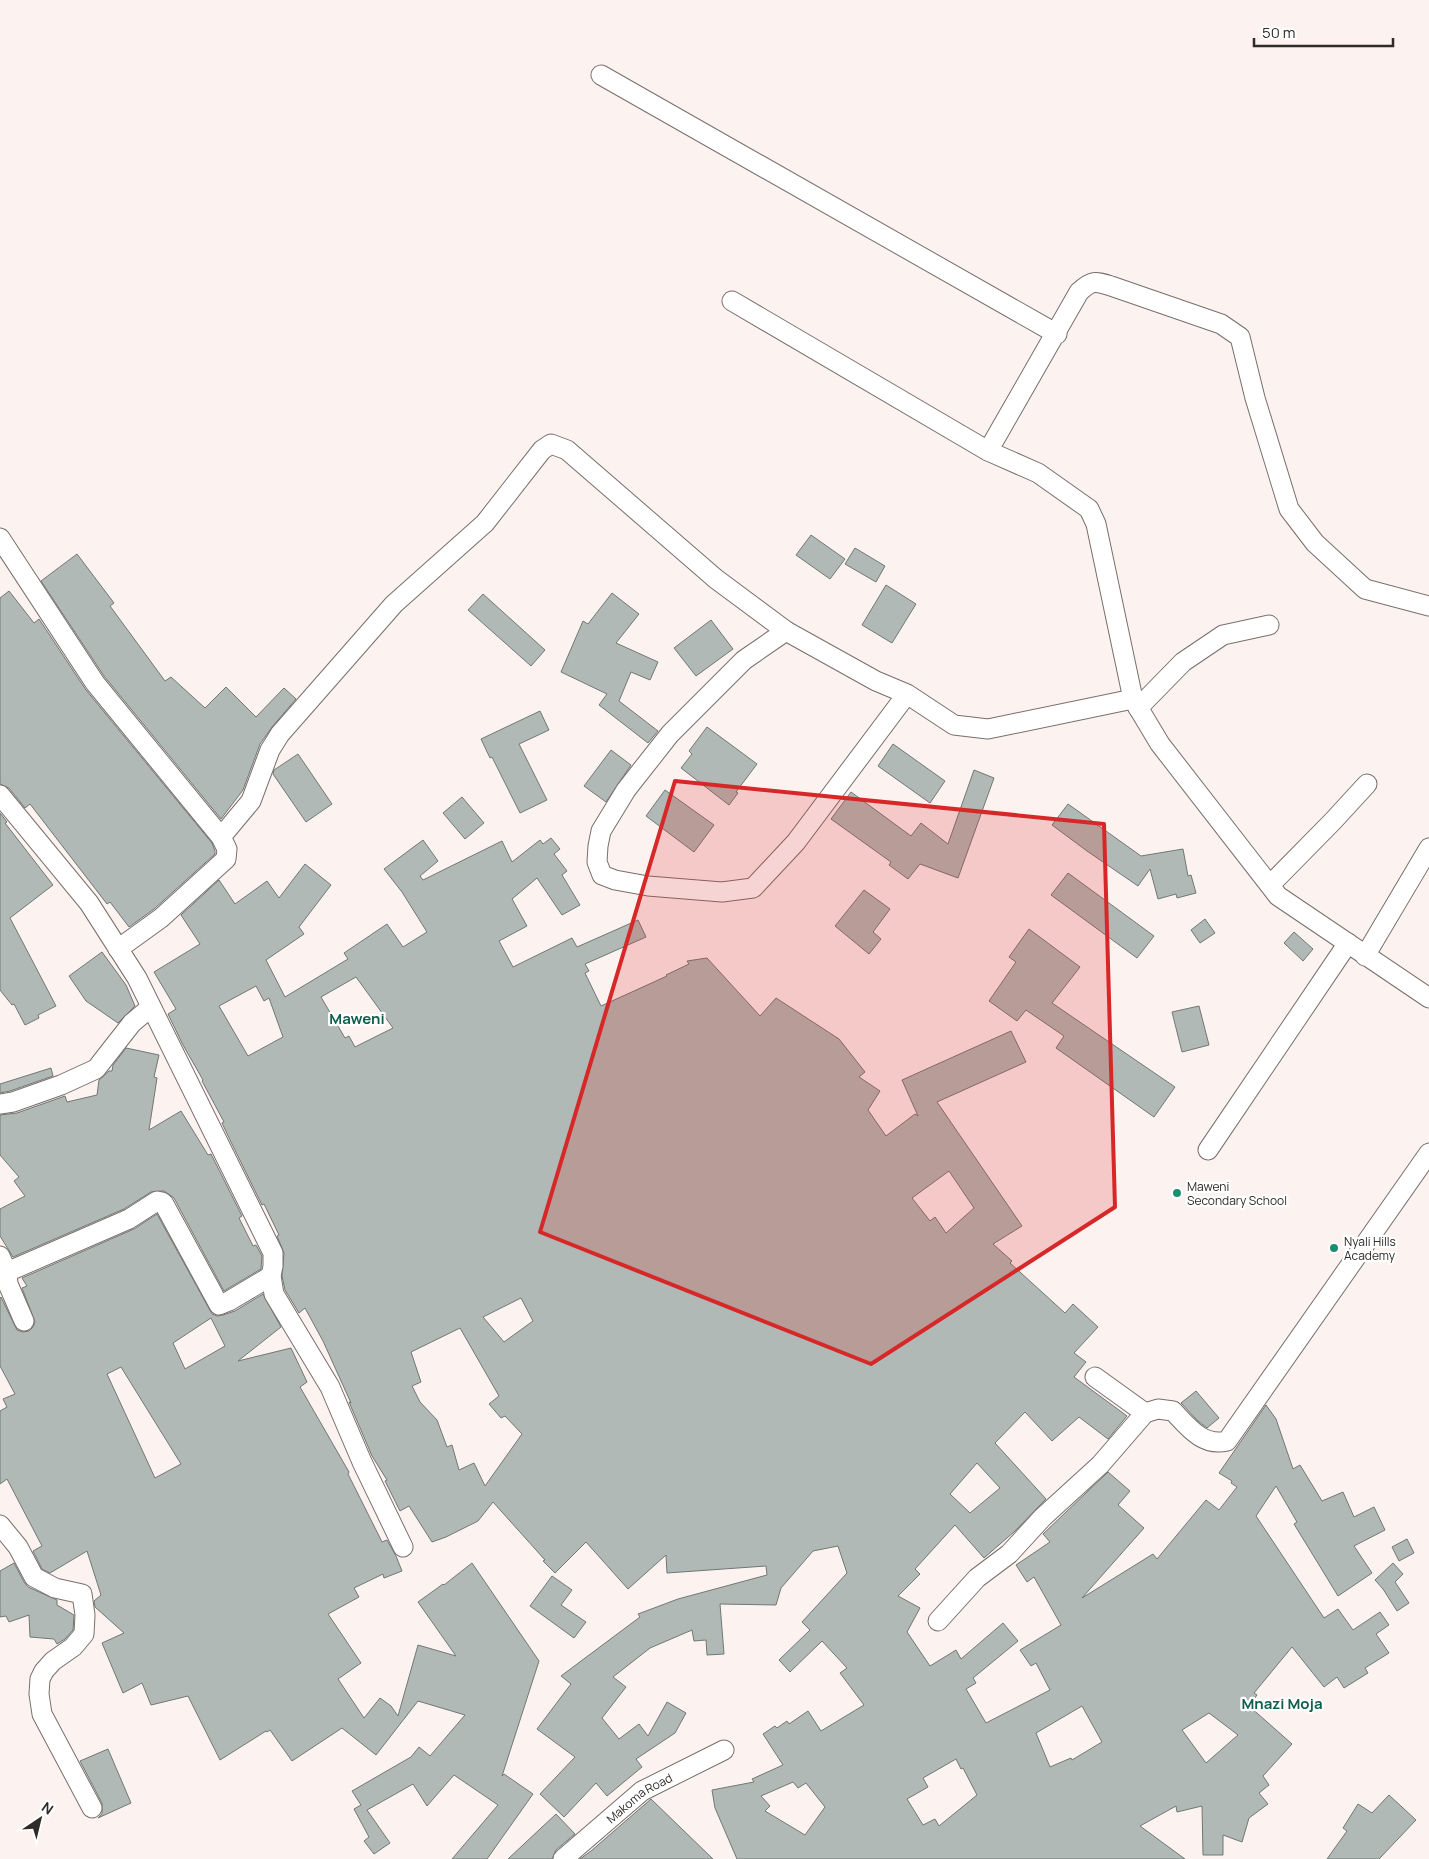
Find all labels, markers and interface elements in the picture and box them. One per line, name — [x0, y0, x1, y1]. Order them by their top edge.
scale bar — [1254, 15, 1393, 47]
text: 50 m — [1262, 22, 1296, 43]
district label: Maweni — [329, 1008, 385, 1029]
place label: Maweni Secondary School — [1187, 1178, 1287, 1209]
marker: Maweni Secondary School — [1171, 1187, 1183, 1199]
place label: Nyali Hills Academy — [1344, 1233, 1396, 1264]
marker: Nyali Hills Academy — [1328, 1242, 1340, 1254]
district label: Mnazi Moja — [1241, 1693, 1323, 1714]
street label: Makoma Road — [602, 1769, 675, 1827]
north arrow — [15, 1794, 65, 1844]
text: N — [38, 1797, 57, 1819]

